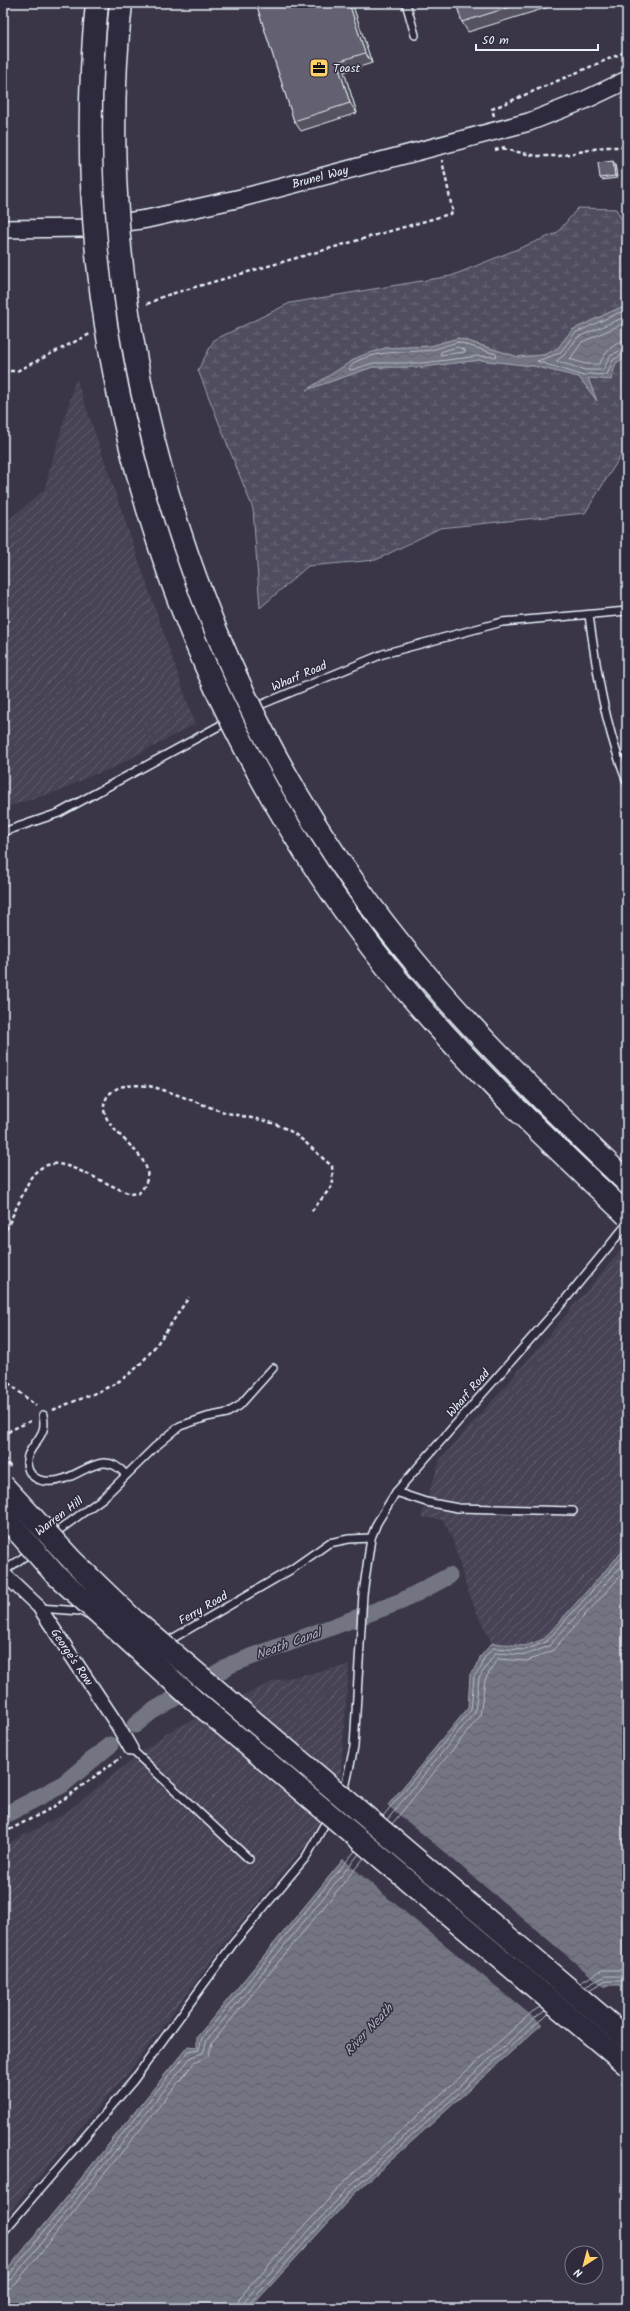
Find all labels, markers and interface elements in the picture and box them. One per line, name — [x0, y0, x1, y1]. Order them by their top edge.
scale bar — [476, 26, 598, 52]
text: 50 m — [482, 31, 509, 50]
office icon: Toast — [308, 57, 330, 79]
place label: Toast — [333, 59, 361, 78]
street label: Brunel Way — [290, 161, 351, 194]
street label: Wharf Road — [268, 656, 331, 697]
street label: Wharf Road — [442, 1364, 495, 1422]
street label: Warren Hill — [31, 1492, 88, 1541]
street label: Ferry Road — [175, 1586, 232, 1630]
water label: Neath Canal — [253, 1622, 327, 1666]
street label: George's Row — [45, 1625, 98, 1690]
water label: River Neath — [339, 1999, 399, 2061]
north arrow — [564, 2245, 604, 2285]
text: N — [571, 2263, 587, 2282]

